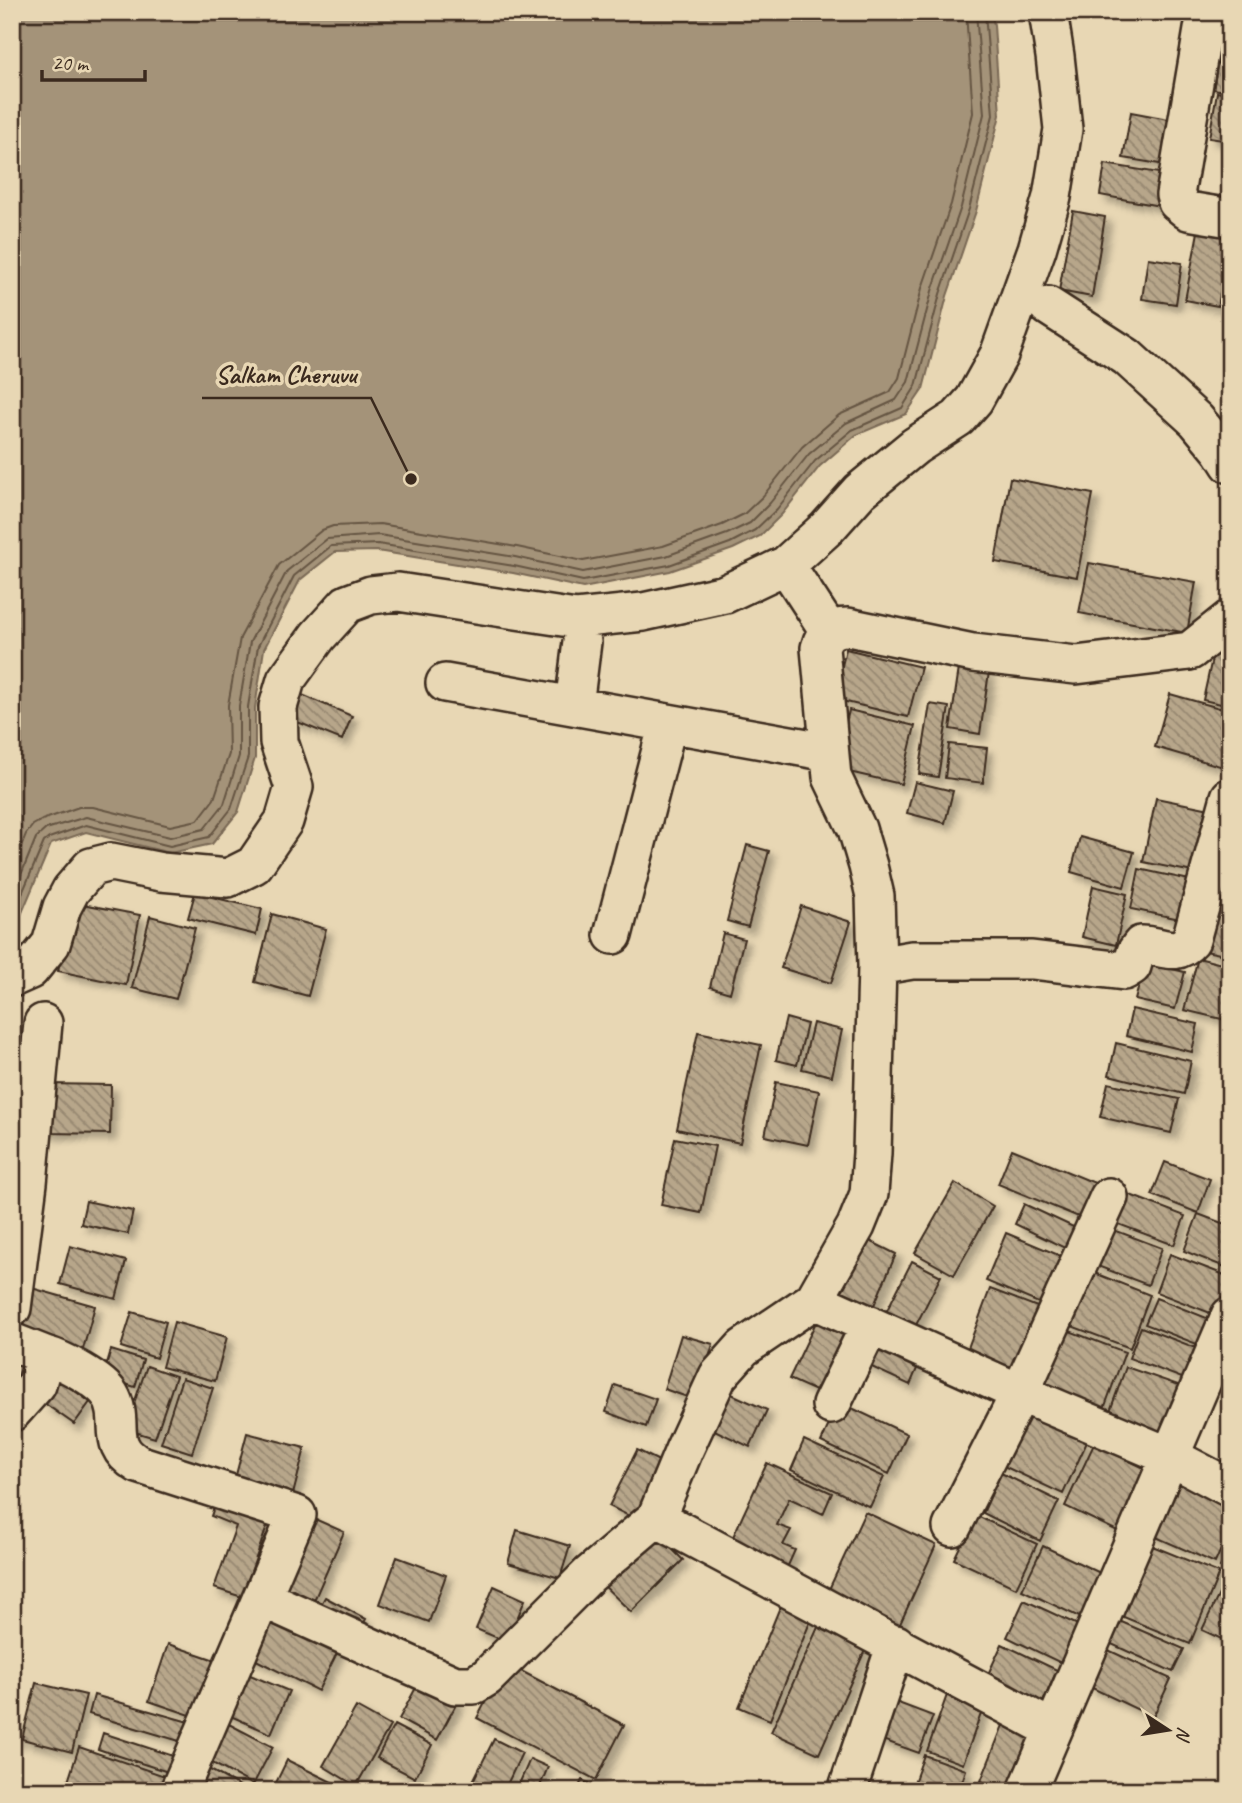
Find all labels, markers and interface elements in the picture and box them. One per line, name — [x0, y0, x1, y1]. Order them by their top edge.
scale bar — [42, 38, 145, 82]
text: 20 m — [52, 50, 90, 76]
callout: Salkam Cheruvu — [202, 351, 371, 398]
text: Salkam Cheruvu — [216, 358, 359, 391]
north arrow — [1134, 1694, 1204, 1764]
text: N — [1170, 1725, 1197, 1745]

